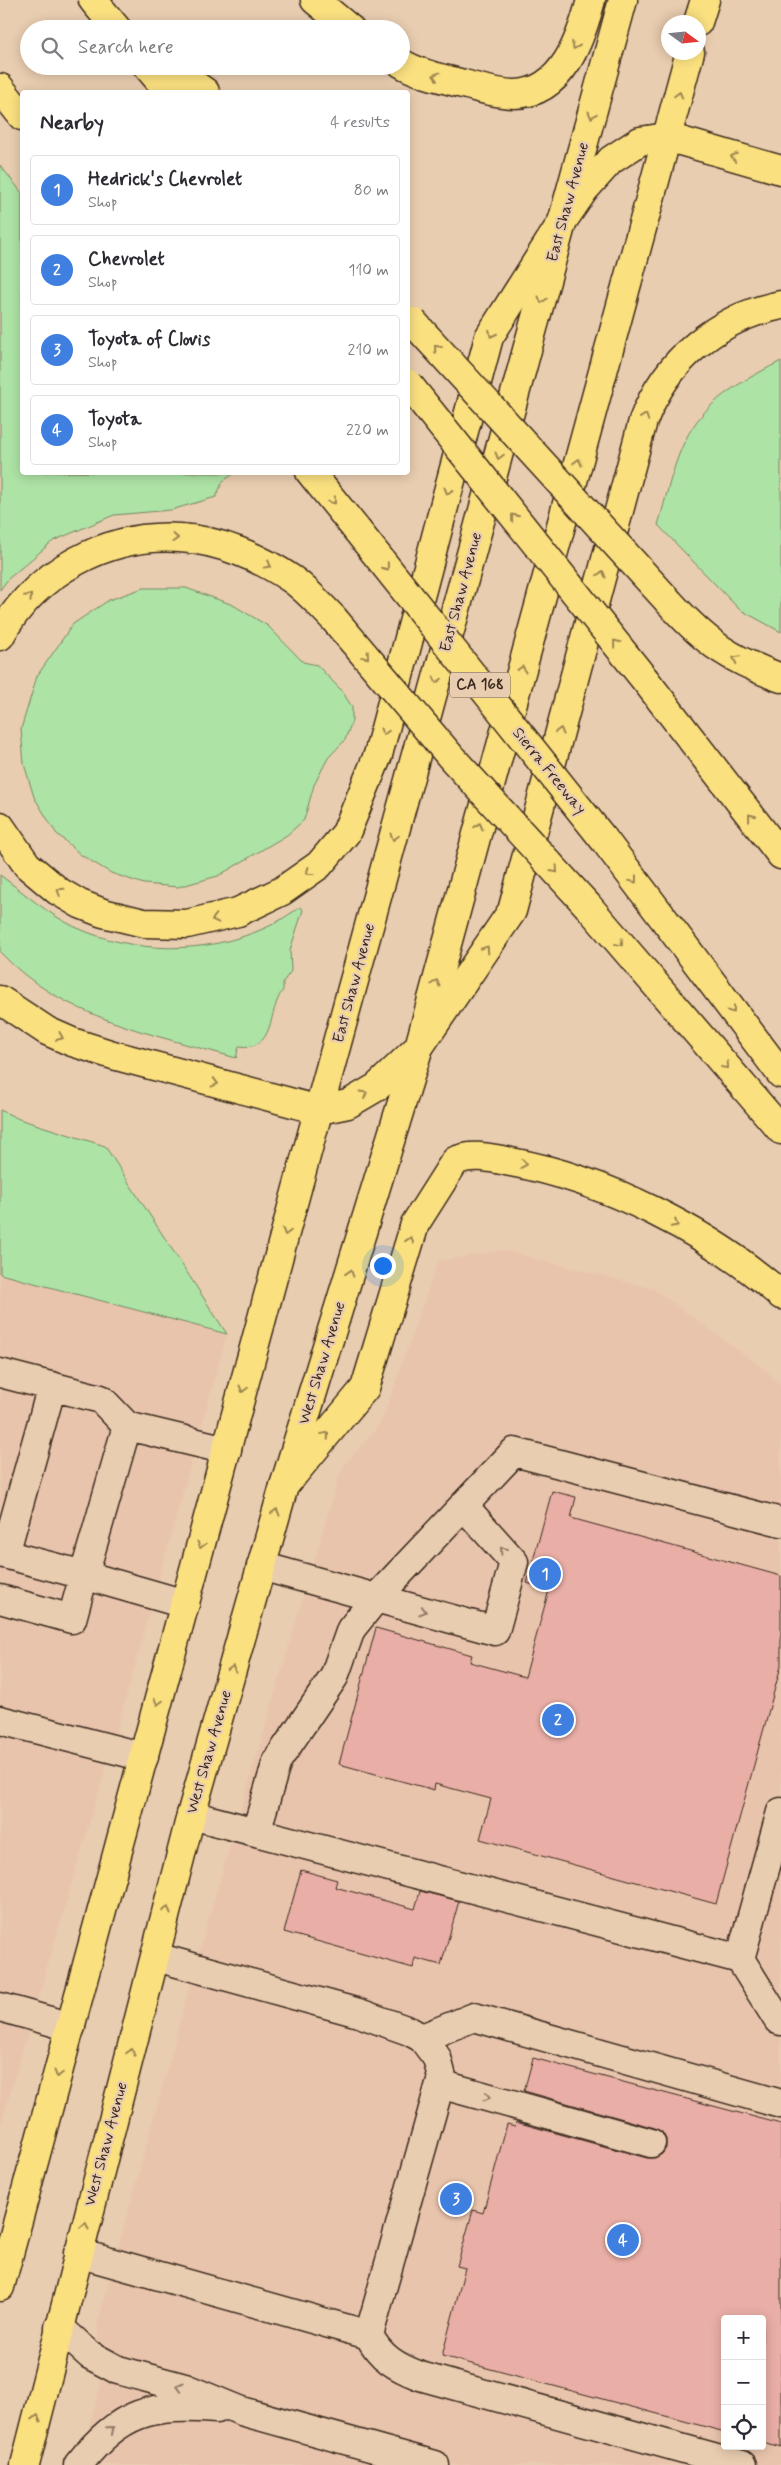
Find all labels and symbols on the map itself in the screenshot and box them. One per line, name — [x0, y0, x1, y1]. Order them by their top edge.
north arrow — [661, 15, 706, 60]
one-way arrow — [571, 41, 582, 50]
one-way arrow — [432, 72, 441, 82]
one-way arrow — [673, 91, 683, 99]
one-way arrow — [587, 110, 598, 119]
street label: East Shaw Avenue — [542, 140, 594, 264]
one-way arrow — [730, 153, 739, 163]
one-way arrow — [537, 295, 548, 304]
one-way arrow — [488, 329, 498, 338]
one-way arrow — [434, 344, 443, 353]
one-way arrow — [639, 413, 649, 422]
one-way arrow — [494, 452, 504, 460]
one-way arrow — [573, 458, 583, 466]
one-way arrow — [444, 486, 454, 494]
one-way arrow — [328, 495, 337, 504]
one-way arrow — [511, 513, 520, 523]
street label: East Shaw Avenue — [435, 530, 487, 654]
one-way arrow — [171, 532, 179, 543]
one-way arrow — [263, 559, 272, 569]
one-way arrow — [381, 561, 389, 570]
one-way arrow — [596, 569, 607, 578]
one-way arrow — [23, 594, 32, 603]
one-way arrow — [613, 640, 621, 649]
one-way arrow — [360, 651, 369, 660]
one-way arrow — [732, 655, 741, 665]
one-way arrow — [516, 666, 526, 674]
road number: CA 168 — [450, 672, 510, 698]
one-way arrow — [432, 676, 443, 685]
street label: Sierra Freeway — [507, 723, 591, 819]
one-way arrow — [554, 726, 565, 735]
one-way arrow — [379, 728, 390, 737]
one-way arrow — [748, 813, 757, 822]
one-way arrow — [473, 822, 484, 831]
one-way arrow — [389, 833, 400, 841]
one-way arrow — [549, 864, 558, 873]
one-way arrow — [306, 867, 315, 875]
one-way arrow — [628, 874, 637, 884]
one-way arrow — [56, 888, 65, 898]
one-way arrow — [210, 913, 219, 924]
street label: East Shaw Avenue — [328, 921, 380, 1045]
one-way arrow — [614, 937, 622, 946]
one-way arrow — [480, 945, 489, 955]
one-way arrow — [430, 978, 441, 987]
one-way arrow — [726, 1004, 735, 1014]
one-way arrow — [55, 1030, 64, 1041]
one-way arrow — [720, 1060, 728, 1069]
one-way arrow — [211, 1077, 219, 1087]
one-way arrow — [359, 1091, 368, 1101]
one-way arrow — [520, 1159, 528, 1169]
one-way arrow — [669, 1217, 678, 1227]
one-way arrow — [281, 1227, 291, 1235]
one-way arrow — [404, 1237, 414, 1245]
your location — [370, 1253, 396, 1279]
one-way arrow — [344, 1270, 354, 1278]
street label: West Shaw Avenue — [293, 1299, 351, 1427]
one-way arrow — [239, 1384, 249, 1392]
one-way arrow — [321, 1432, 329, 1441]
one-way arrow — [271, 1509, 281, 1517]
one-way arrow — [196, 1541, 207, 1550]
one-way arrow — [500, 1546, 509, 1555]
pin: 1 — [529, 1555, 561, 1593]
one-way arrow — [419, 1605, 427, 1615]
one-way arrow — [226, 1664, 237, 1673]
street label: West Shaw Avenue — [181, 1688, 237, 1816]
one-way arrow — [154, 1698, 164, 1706]
pin: 2 — [542, 1701, 574, 1739]
one-way arrow — [162, 1907, 172, 1915]
one-way arrow — [125, 2048, 136, 2056]
one-way arrow — [53, 2070, 64, 2079]
street label: West Shaw Avenue — [79, 2080, 133, 2208]
one-way arrow — [483, 2092, 491, 2102]
pin: 3 — [440, 2180, 472, 2218]
pin: 4 — [607, 2221, 639, 2259]
one-way arrow — [79, 2222, 90, 2231]
one-way arrow — [176, 2382, 184, 2392]
one-way arrow — [31, 2413, 42, 2422]
one-way arrow — [106, 2427, 115, 2436]

